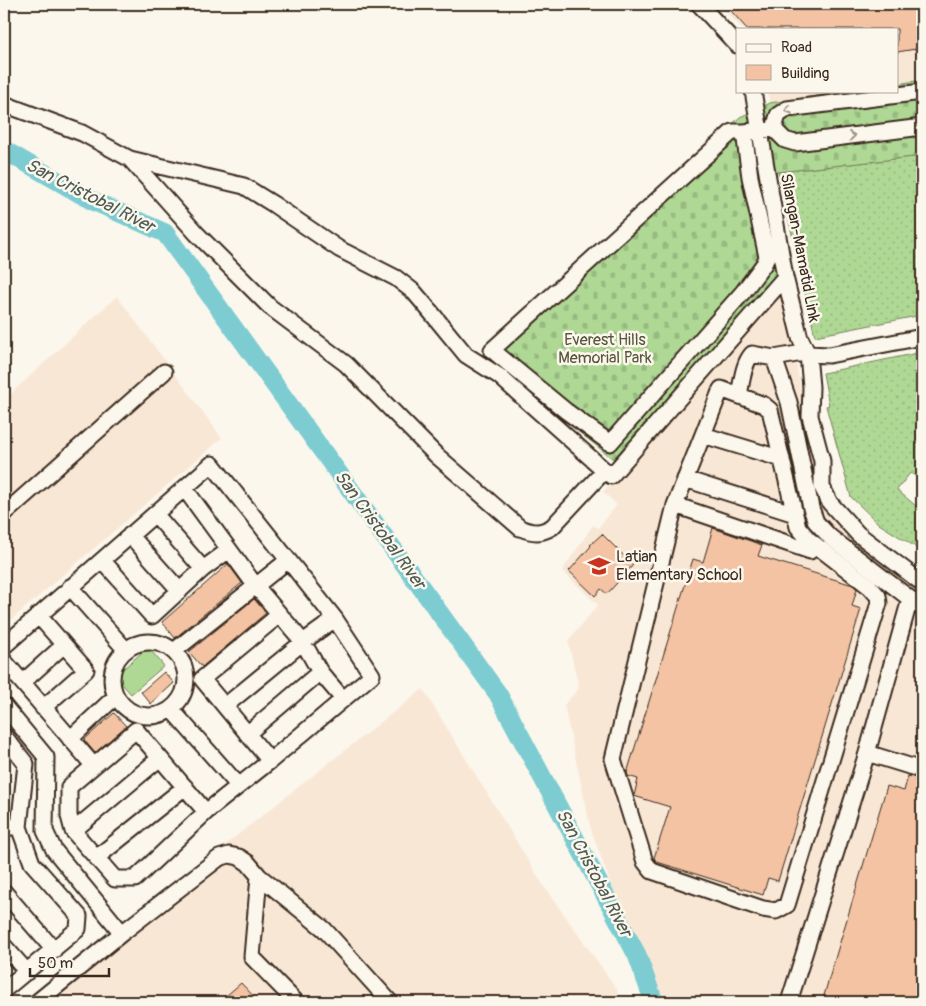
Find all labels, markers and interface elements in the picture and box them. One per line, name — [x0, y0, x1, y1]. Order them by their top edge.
legend — [736, 28, 898, 92]
text: Road — [781, 38, 812, 57]
text: Building — [781, 64, 829, 83]
one-way arrow — [784, 104, 793, 114]
one-way arrow — [848, 131, 856, 142]
water label: San Cristobal River — [22, 154, 160, 239]
street label: Silangan-Mamatid Link — [776, 172, 824, 324]
park label: Everest Hills Memorial Park — [558, 330, 652, 368]
water label: San Cristobal River — [329, 466, 432, 596]
place label: Latian Elementary School — [616, 547, 742, 585]
school or university icon: Latian Elementary School — [586, 553, 612, 579]
water label: San Cristobal River — [551, 805, 638, 943]
scale bar — [30, 946, 109, 978]
text: 50 m — [38, 954, 73, 973]

